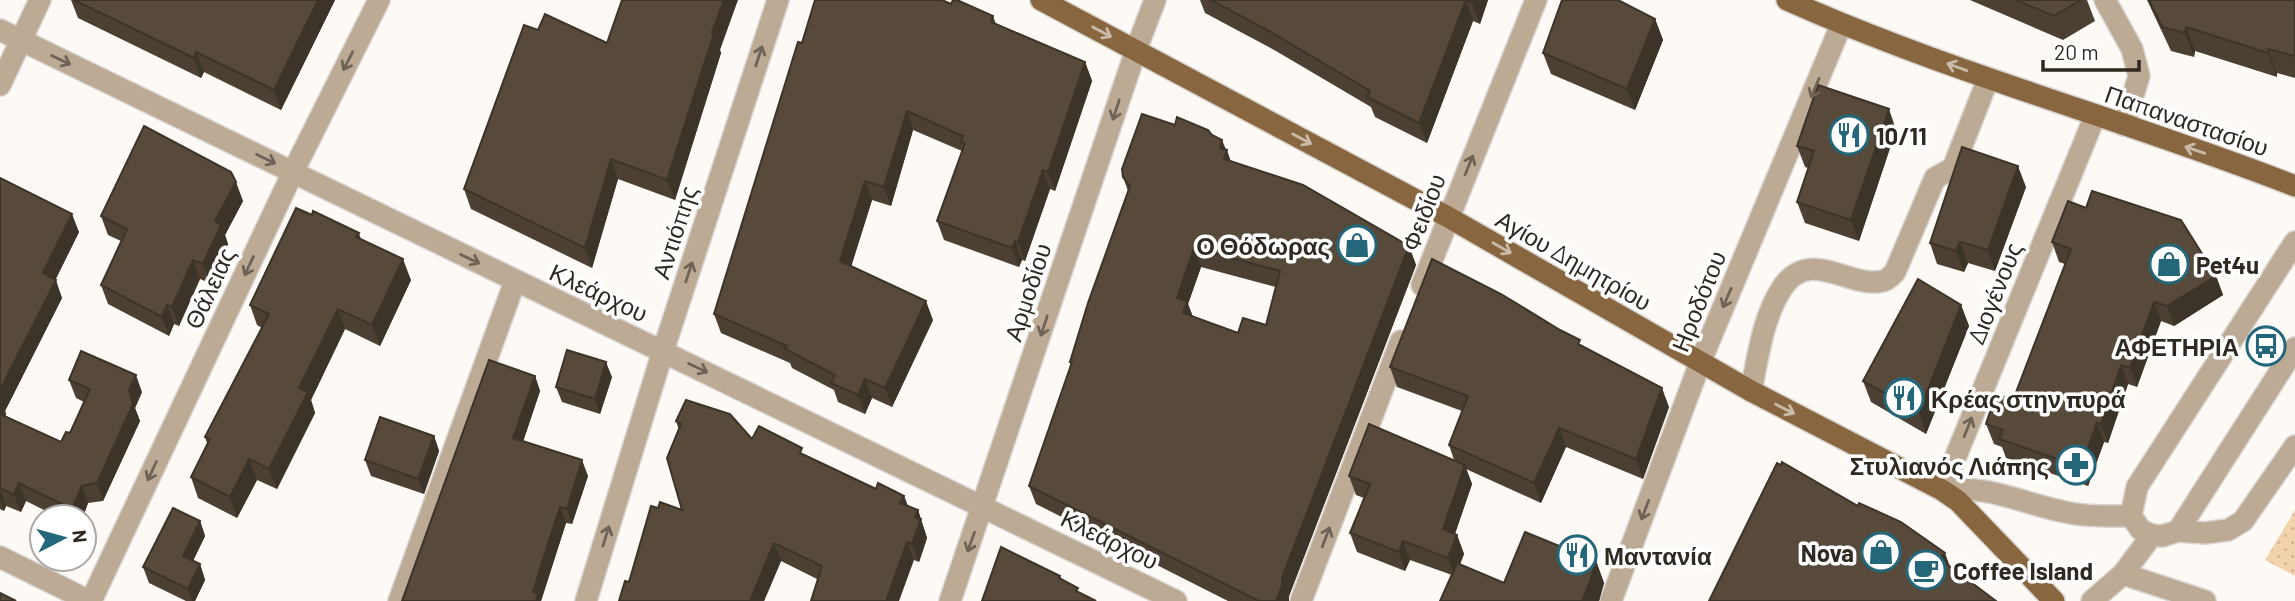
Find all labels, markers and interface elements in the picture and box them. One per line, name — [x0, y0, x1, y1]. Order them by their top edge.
one-way arrow — [1091, 25, 1111, 39]
scale bar — [2043, 28, 2139, 72]
text: 20 m — [2054, 39, 2099, 64]
one-way arrow — [754, 45, 767, 67]
one-way arrow — [341, 50, 355, 71]
one-way arrow — [50, 53, 71, 67]
one-way arrow — [1947, 60, 1969, 73]
one-way arrow — [1808, 76, 1821, 98]
street label: Παπαναστασίου — [2101, 78, 2273, 162]
one-way arrow — [1108, 99, 1121, 121]
restaurant icon: 10/11 — [1828, 114, 1870, 156]
place label: 10/11 — [1876, 121, 1927, 150]
one-way arrow — [1291, 133, 1312, 146]
one-way arrow — [2185, 143, 2207, 155]
one-way arrow — [255, 153, 276, 166]
one-way arrow — [1464, 155, 1477, 176]
street label: Φειδίου — [1395, 169, 1451, 255]
street label: Αντιόπης — [645, 182, 703, 282]
street label: Αγίου Δημητρίου — [1491, 204, 1657, 316]
shop icon: Ο Θόδωρας — [1336, 224, 1378, 266]
place label: Ο Θόδωρας — [1196, 231, 1330, 260]
street label: Διογένους — [1961, 238, 2027, 348]
street label: Αρμοδίου — [998, 239, 1056, 345]
one-way arrow — [1491, 242, 1511, 256]
street label: Θάλειας — [178, 243, 240, 333]
shop icon: Pet4u — [2148, 243, 2190, 285]
street label: Ηροδότου — [1665, 246, 1731, 356]
place label: Pet4u — [2196, 250, 2259, 279]
one-way arrow — [459, 253, 480, 266]
one-way arrow — [242, 255, 255, 276]
street label: Κλεάρχου — [545, 257, 653, 327]
one-way arrow — [683, 261, 696, 283]
one-way arrow — [1720, 286, 1733, 308]
one-way arrow — [1037, 315, 1050, 337]
bus stop icon: ΑΦΕΤΗΡΙΑ — [2245, 325, 2287, 367]
place label: ΑΦΕΤΗΡΙΑ — [2115, 332, 2239, 361]
one-way arrow — [687, 361, 708, 375]
restaurant icon: Κρέας στην πυρά — [1883, 377, 1925, 419]
place label: Κρέας στην πυρά — [1931, 384, 2126, 413]
one-way arrow — [1774, 402, 1795, 416]
one-way arrow — [1962, 417, 1975, 438]
pharmacy icon: Στυλιανός Λιάπης — [2055, 444, 2097, 486]
place label: Στυλιανός Λιάπης — [1850, 451, 2049, 480]
one-way arrow — [145, 460, 158, 482]
one-way arrow — [1638, 498, 1650, 520]
north arrow — [28, 503, 98, 573]
street label: Κλεάρχου — [1057, 503, 1163, 575]
one-way arrow — [601, 525, 613, 547]
one-way arrow — [1320, 527, 1333, 549]
text: N — [68, 529, 93, 544]
one-way arrow — [964, 530, 976, 552]
shop icon: Nova — [1860, 531, 1902, 573]
restaurant icon: Μαντανία — [1556, 534, 1598, 576]
place label: Nova — [1801, 538, 1854, 567]
place label: Μαντανία — [1604, 541, 1712, 570]
cafe icon: Coffee Island — [1905, 549, 1947, 591]
place label: Coffee Island — [1953, 556, 2093, 585]

